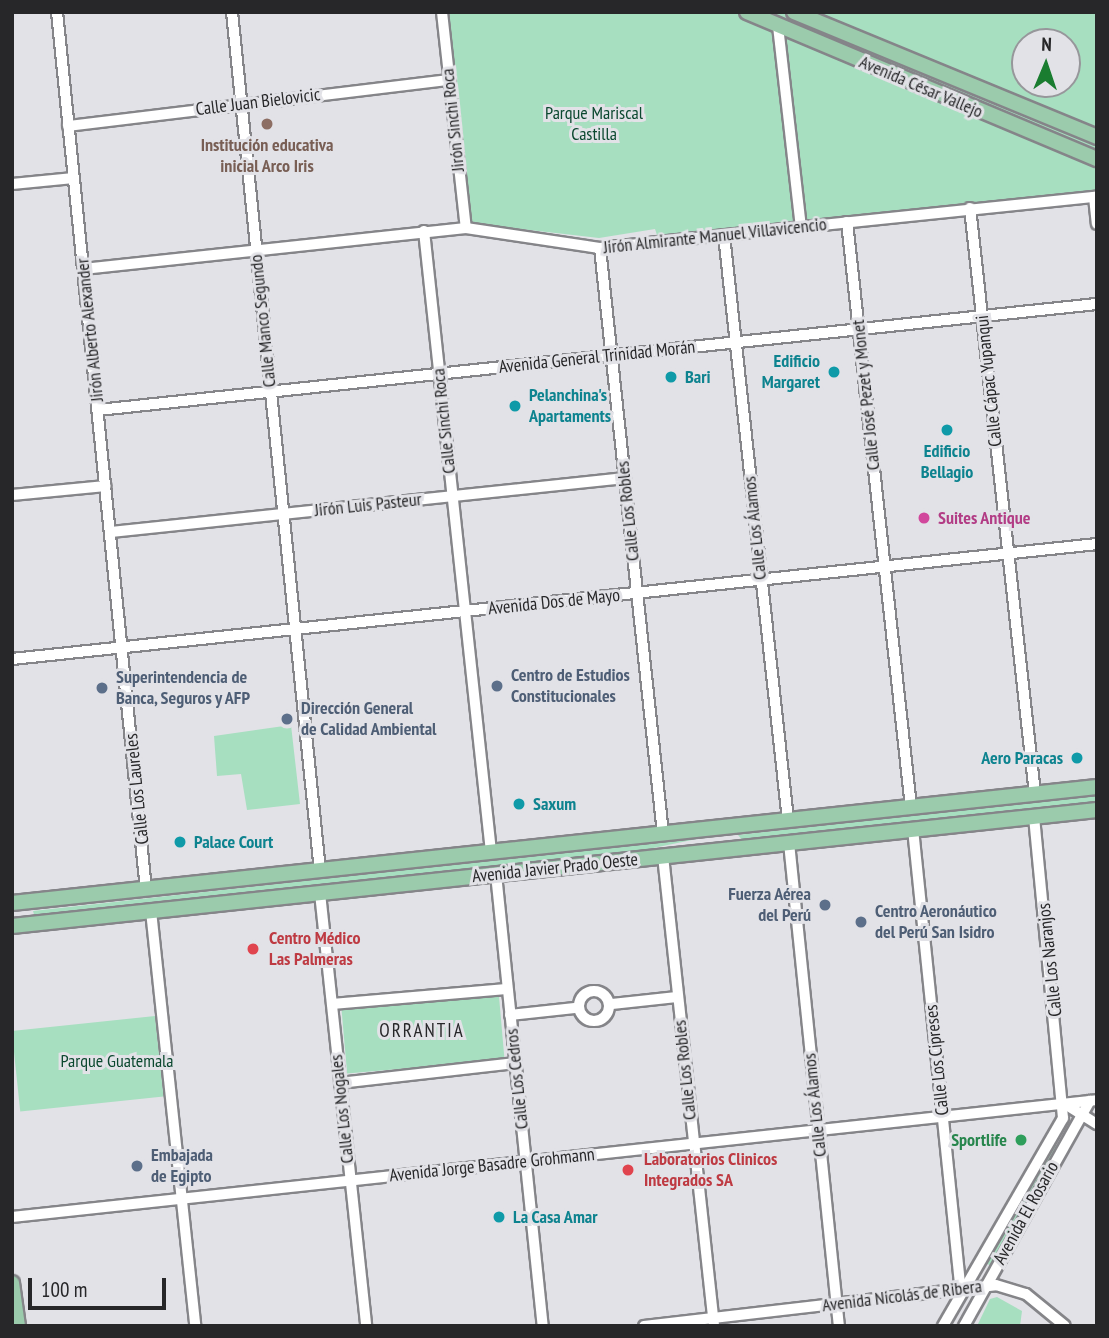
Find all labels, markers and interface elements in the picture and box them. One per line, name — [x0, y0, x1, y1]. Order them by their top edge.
north arrow — [1011, 28, 1081, 98]
text: N — [1041, 32, 1052, 56]
street label: Avenida César Vallejo — [856, 51, 986, 123]
street label: Jirón Sinchi Roca — [437, 67, 469, 173]
street label: Calle Juan Bielovicic — [195, 84, 321, 120]
park label: Parque Mariscal Castilla — [545, 103, 643, 146]
marker: Institución educativa inicial Arco Iris — [259, 116, 275, 132]
place label: Institución educativa inicial Arco Iris — [201, 135, 333, 178]
street label: Jirón Almirante Manuel Villavicencio — [602, 213, 828, 259]
street label: Calle Manco Segundo — [245, 254, 281, 388]
street label: Jirón Alberto Alexander — [72, 257, 108, 403]
street label: Calle Cápac Yupanqui — [971, 314, 1007, 448]
street label: Calle José Pezet y Monet — [847, 318, 885, 472]
street label: Avenida General Trinidad Morán — [498, 336, 696, 378]
place label: Edificio Margaret — [762, 351, 820, 394]
marker: Edificio Margaret — [826, 364, 842, 380]
place label: Bari — [685, 366, 711, 388]
street label: Calle Sinchi Roca — [428, 367, 460, 475]
marker: Bari — [663, 369, 679, 385]
place label: Pelanchina's Apartaments — [529, 385, 611, 428]
marker: Pelanchina's Apartaments — [507, 398, 523, 414]
marker: Edificio Bellagio — [939, 422, 955, 438]
place label: Edificio Bellagio — [921, 441, 973, 484]
street label: Calle Los Robles — [612, 460, 644, 562]
street label: Calle Los Álamos — [739, 475, 771, 581]
street label: Jirón Luis Pasteur — [313, 489, 423, 521]
place label: Suites Antique — [938, 507, 1031, 529]
marker: Suites Antique — [916, 510, 932, 526]
street label: Avenida Dos de Mayo — [487, 584, 621, 620]
place label: Centro de Estudios Constitucionales — [511, 665, 630, 708]
place label: Superintendencia de Banca, Seguros y AFP — [116, 667, 253, 710]
marker: Centro de Estudios Constitucionales — [489, 678, 505, 694]
marker: Superintendencia de Banca, Seguros y AFP — [94, 680, 110, 696]
place label: Dirección General de Calidad Ambiental — [301, 698, 437, 740]
marker: Dirección General de Calidad Ambiental — [279, 711, 295, 727]
street label: Calle Los Laureles — [120, 732, 154, 846]
place label: Aero Paracas — [981, 747, 1063, 769]
marker: Aero Paracas — [1069, 750, 1085, 766]
place label: Saxum — [533, 793, 576, 815]
marker: Saxum — [511, 796, 527, 812]
place label: Palace Court — [194, 831, 274, 853]
marker: Palace Court — [172, 834, 188, 850]
street label: Avenida Javier Prado Oeste — [471, 849, 639, 887]
place label: Fuerza Aérea del Perú — [728, 884, 811, 926]
marker: Fuerza Aérea del Perú — [817, 897, 833, 913]
place label: Centro Aeronáutico del Perú San Isidro — [875, 901, 997, 944]
street label: Calle Los Naranjos — [1033, 902, 1067, 1018]
marker: Centro Aeronáutico del Perú San Isidro — [853, 914, 869, 930]
place label: Centro Médico Las Palmeras — [269, 928, 360, 970]
marker: Centro Médico Las Palmeras — [243, 939, 263, 959]
street label: Calle Los Cipreses — [920, 1004, 954, 1116]
street label: Calle Los Robles — [669, 1019, 701, 1121]
district label: ORRANTIA — [380, 1020, 464, 1042]
street label: Calle Los Cedros — [501, 1028, 533, 1130]
park label: Parque Guatemala — [60, 1050, 174, 1072]
street label: Calle Los Álamos — [799, 1052, 831, 1158]
street label: Calle Los Nogales — [326, 1053, 358, 1165]
place label: Sportlife — [951, 1129, 1007, 1151]
marker: Sportlife — [1013, 1132, 1029, 1148]
street label: Avenida Jorge Basadre Grohmann — [388, 1143, 596, 1187]
place label: Embajada de Egipto — [151, 1145, 213, 1188]
place label: Laboratorios Clinicos Integrados SA — [644, 1149, 777, 1192]
marker: Embajada de Egipto — [129, 1158, 145, 1174]
street label: Avenida El Rosario — [989, 1158, 1063, 1268]
marker: Laboratorios Clinicos Integrados SA — [618, 1160, 638, 1180]
place label: La Casa Amar — [513, 1206, 598, 1228]
marker: La Casa Amar — [491, 1209, 507, 1225]
scale bar — [32, 1264, 170, 1308]
street label: Avenida Nicolás de Ribera — [821, 1275, 983, 1317]
text: 100 m — [41, 1276, 87, 1303]

